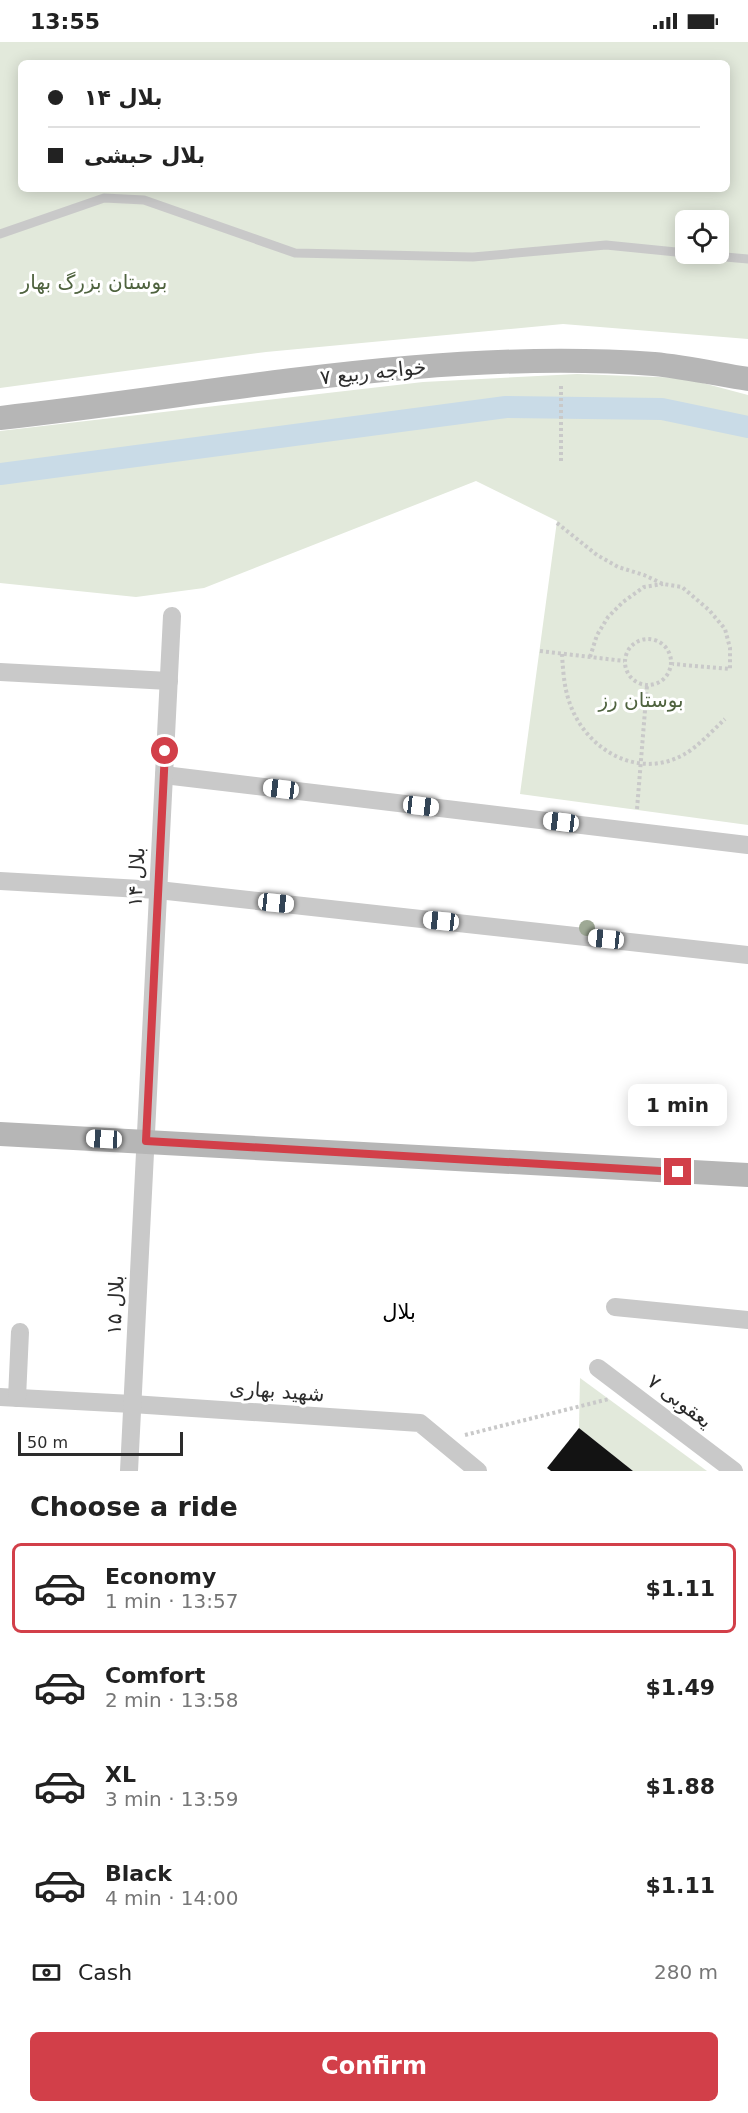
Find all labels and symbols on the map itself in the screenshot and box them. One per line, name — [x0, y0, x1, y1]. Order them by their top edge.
park label: بوستان بزرگ بهار — [20, 270, 167, 294]
street label: خواجه ربیع ۷ — [319, 354, 427, 390]
park label: بوستان رز — [597, 688, 684, 712]
route start — [151, 737, 178, 764]
car — [262, 778, 300, 800]
car — [402, 795, 440, 817]
car — [542, 811, 580, 833]
street label: بلال ۱۴ — [122, 846, 150, 908]
car — [257, 892, 295, 914]
car — [422, 910, 460, 932]
car — [587, 928, 625, 950]
callout: 1 min — [628, 1085, 728, 1127]
car — [86, 1129, 122, 1149]
route end — [664, 1158, 691, 1185]
street label: بلال ۱۵ — [101, 1274, 129, 1336]
district label: بلال — [382, 1300, 416, 1324]
street label: یعقوبی ۷ — [643, 1369, 717, 1433]
street label: شهید بهاری — [229, 1376, 325, 1406]
scale bar — [18, 1429, 183, 1456]

